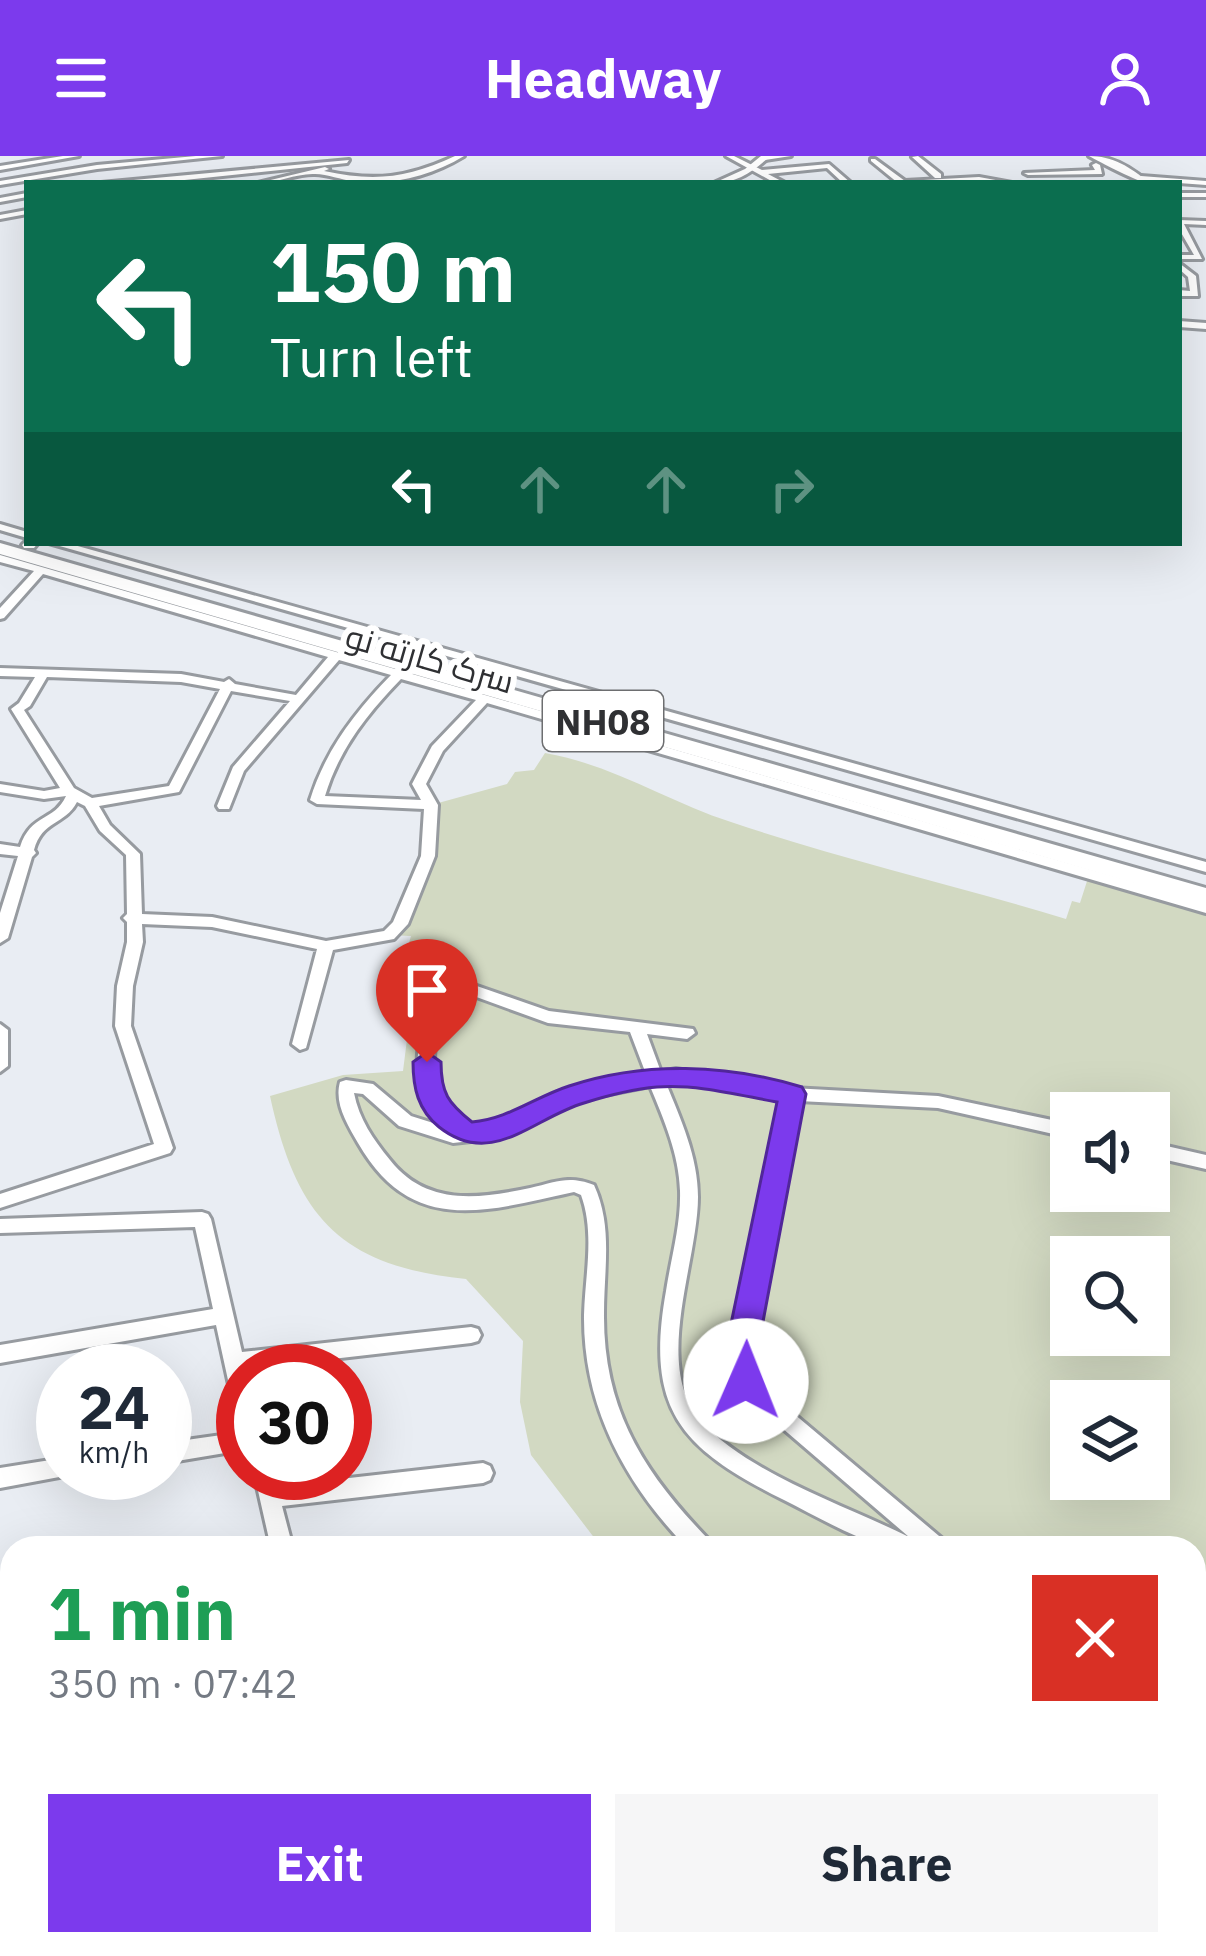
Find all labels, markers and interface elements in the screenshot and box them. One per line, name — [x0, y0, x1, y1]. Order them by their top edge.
text: Headway — [485, 43, 721, 113]
icon: menu — [48, 45, 114, 111]
icon: person — [1092, 45, 1158, 111]
text: 150 m — [270, 216, 516, 325]
icon: left — [72, 228, 228, 384]
text: Turn left — [270, 322, 473, 392]
icon: left — [381, 456, 447, 522]
icon: ahead — [507, 456, 573, 522]
icon: ahead — [633, 456, 699, 522]
icon: right — [759, 456, 825, 522]
street label: سرک کارته نو — [341, 614, 519, 702]
road number: NH08 — [543, 691, 663, 751]
pin — [376, 939, 478, 1062]
icon: arrive — [394, 957, 460, 1023]
map controls — [1050, 1092, 1170, 1500]
button: sound — [1050, 1092, 1170, 1212]
button: search — [1050, 1236, 1170, 1356]
position arrow — [683, 1318, 809, 1444]
speed limit sign: 30 — [216, 1344, 372, 1500]
text: 24 — [78, 1367, 150, 1446]
button: layers — [1050, 1380, 1170, 1500]
text: km/h — [79, 1432, 149, 1471]
text: 1 min — [48, 1566, 236, 1660]
button: close — [1032, 1575, 1158, 1701]
text: 350 m · 07:42 — [48, 1658, 298, 1709]
button: Exit — [48, 1794, 591, 1932]
button: Share — [615, 1794, 1158, 1932]

